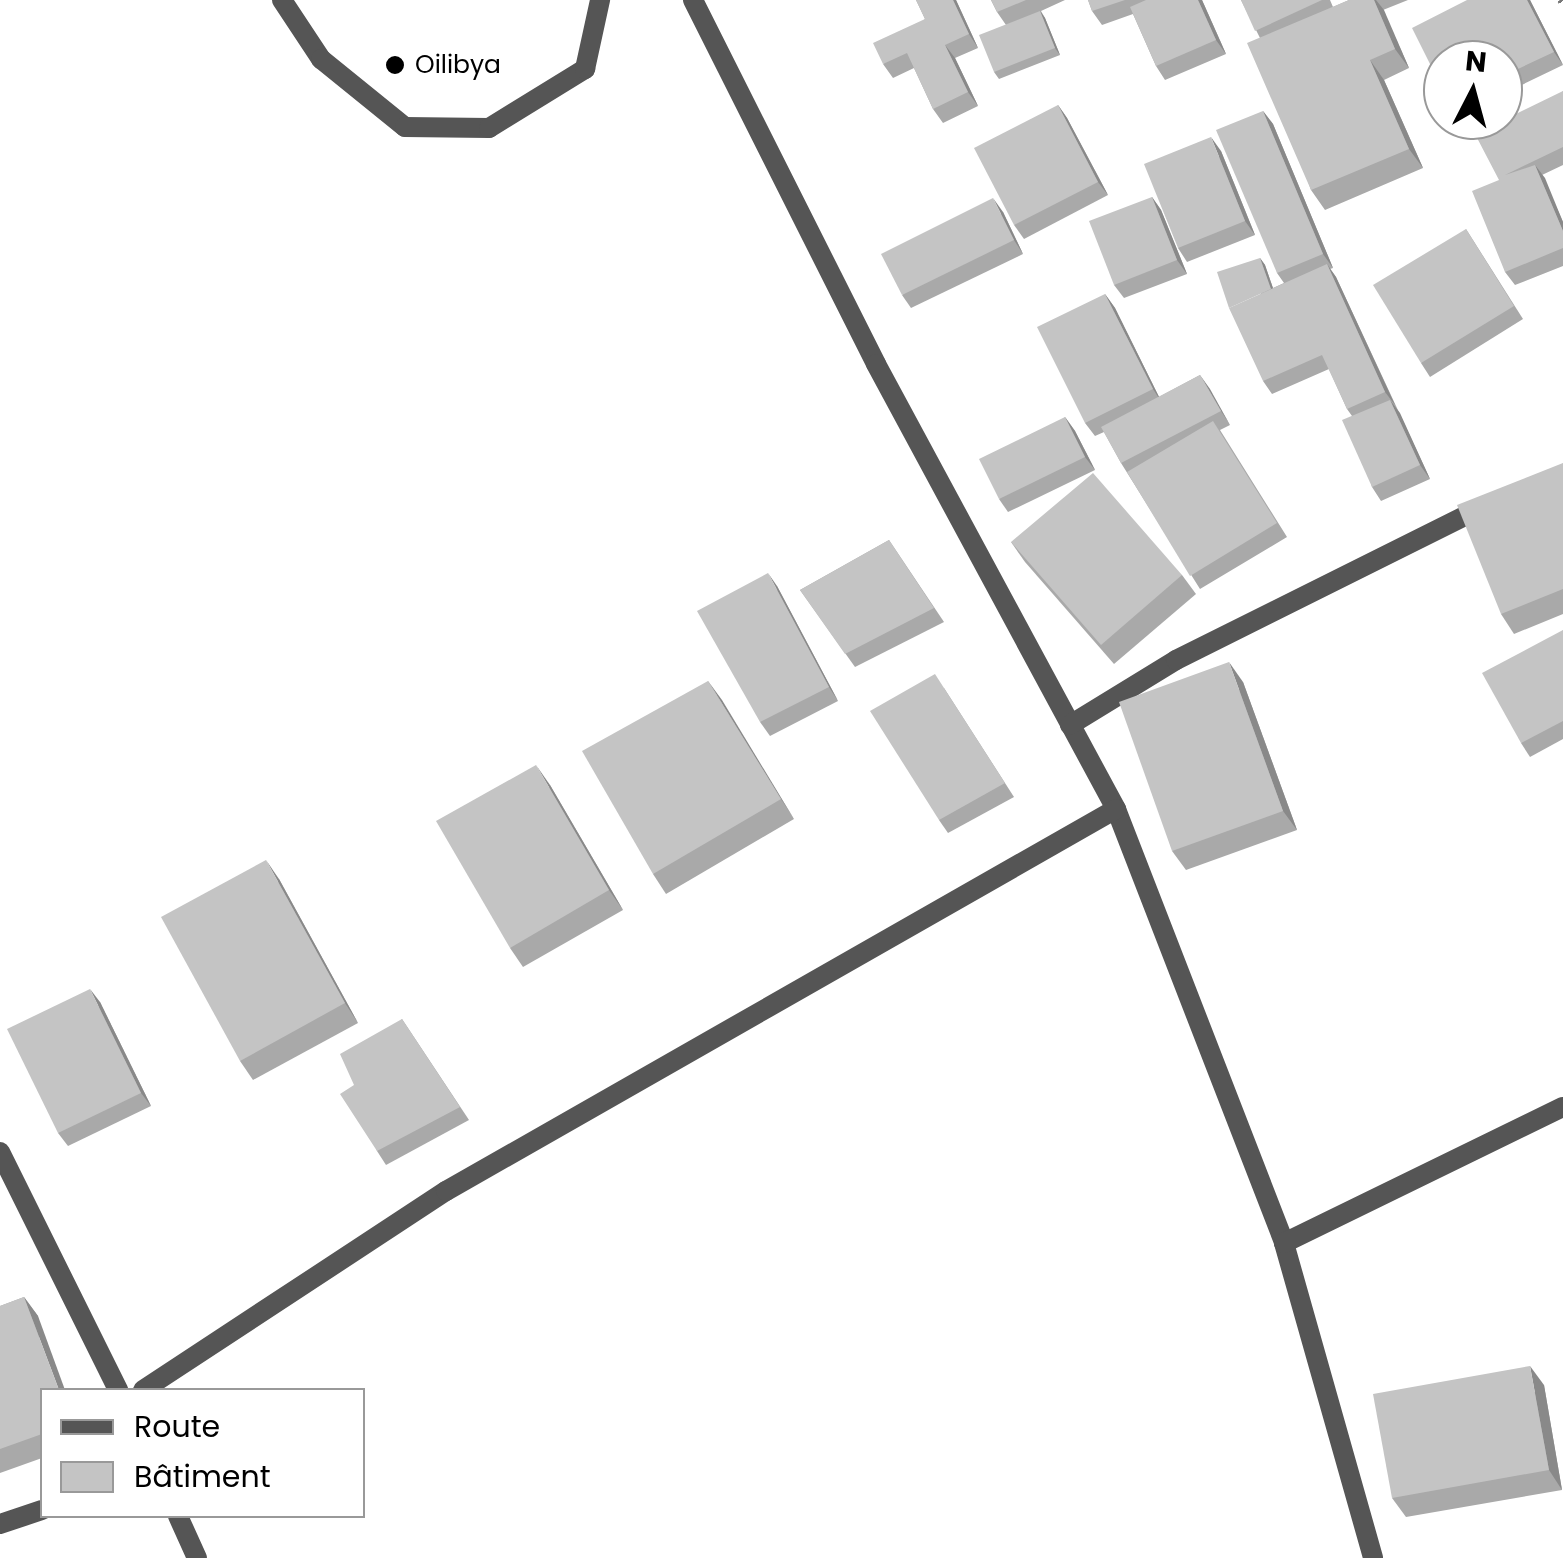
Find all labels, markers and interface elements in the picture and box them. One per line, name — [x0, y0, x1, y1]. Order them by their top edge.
north arrow — [1423, 40, 1523, 140]
text: N — [1463, 41, 1488, 82]
place label: Oilibya — [415, 50, 501, 80]
marker: Oilibya — [384, 54, 406, 76]
legend — [40, 1388, 365, 1518]
text: Route — [134, 1405, 220, 1448]
text: Bâtiment — [134, 1455, 271, 1498]

